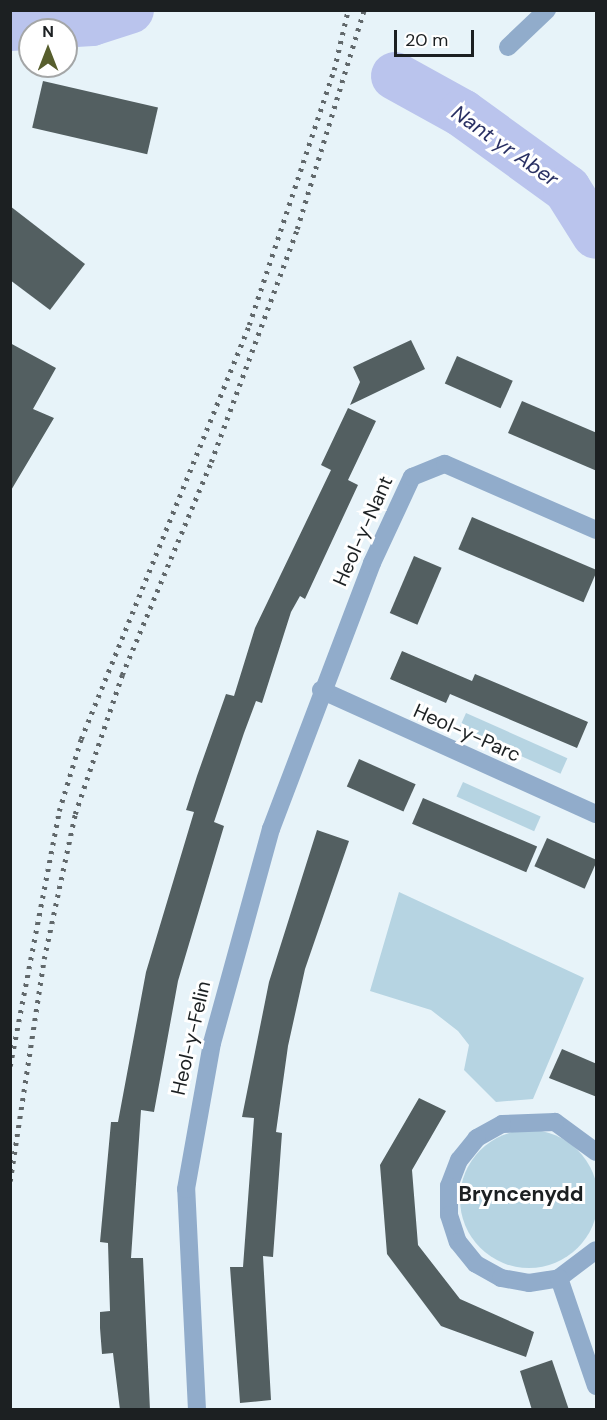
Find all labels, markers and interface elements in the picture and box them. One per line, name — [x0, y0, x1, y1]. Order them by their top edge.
north arrow — [18, 18, 78, 78]
scale bar — [397, 18, 476, 56]
text: N — [42, 21, 54, 42]
text: 20 m — [405, 28, 448, 52]
water label: Nant yr Aber — [447, 100, 563, 192]
street label: Heol-y-Nant — [328, 472, 398, 590]
street label: Heol-y-Parc — [410, 699, 524, 767]
street label: Heol-y-Felin — [166, 979, 216, 1097]
district label: Bryncenydd — [459, 1181, 583, 1207]

